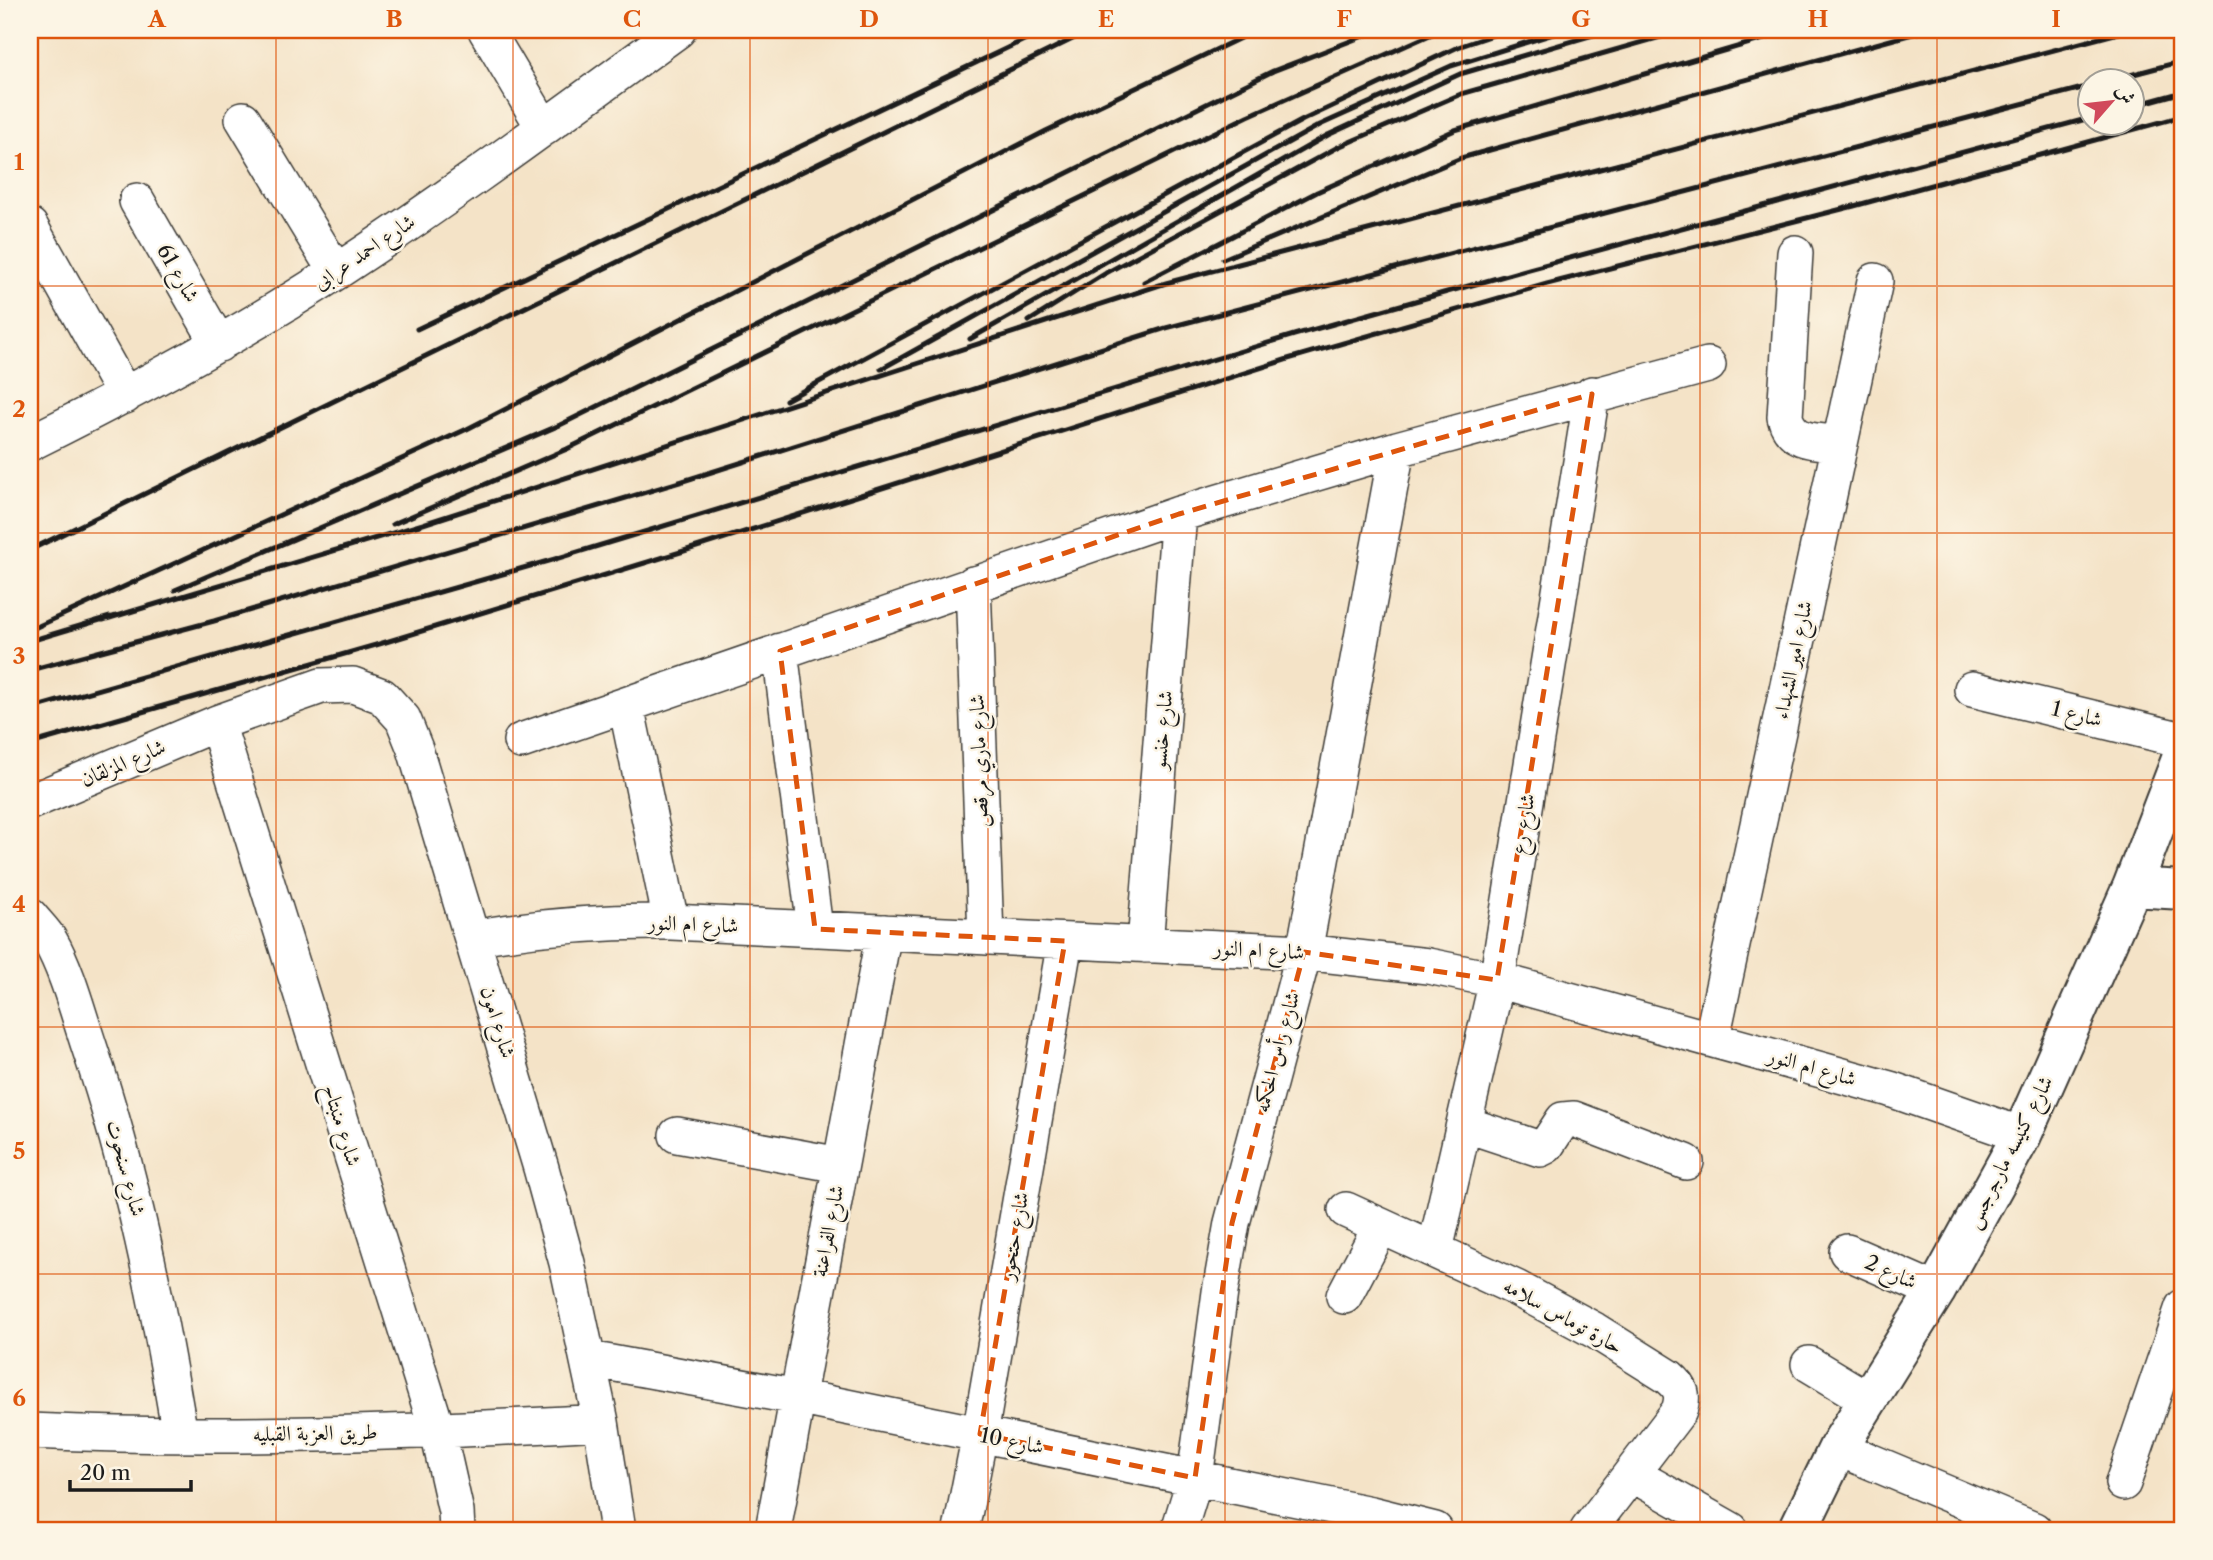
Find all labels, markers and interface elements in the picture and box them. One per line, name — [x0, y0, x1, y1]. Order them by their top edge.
text: A — [147, 5, 167, 33]
text: B — [385, 5, 403, 33]
text: C — [623, 5, 641, 33]
text: D — [859, 5, 879, 33]
text: E — [1098, 5, 1114, 33]
text: F — [1336, 5, 1352, 33]
text: G — [1571, 5, 1591, 33]
text: H — [1808, 5, 1829, 33]
text: I — [2051, 5, 2061, 33]
north arrow — [2076, 66, 2146, 136]
text: ش — [2111, 81, 2140, 108]
text: 1 — [14, 148, 25, 176]
street label: شارع احمد عرابى — [308, 208, 423, 300]
street label: شارع 61 — [147, 239, 205, 309]
text: 2 — [12, 395, 26, 423]
street label: شارع امير الشهداء — [1768, 598, 1823, 723]
text: 3 — [13, 642, 26, 670]
street label: شارع خنسو — [1145, 689, 1183, 773]
street label: شارع ماري مرقص — [964, 694, 999, 828]
street label: شارع 1 — [2048, 695, 2105, 738]
street label: شارع المزلقان — [77, 734, 171, 797]
street label: شارع رع — [1505, 791, 1546, 857]
text: 4 — [12, 890, 26, 918]
street label: شارع ام النور — [645, 909, 739, 944]
street label: شارع ام النور — [1211, 935, 1305, 970]
street label: شارع امون — [470, 983, 521, 1063]
street label: شارع رأس الحكمه — [1246, 988, 1310, 1117]
street label: شارع ام النور — [1762, 1041, 1859, 1097]
street label: شارع كنيسه مارجرجس — [1959, 1071, 2063, 1235]
street label: شارع منبتاح — [312, 1081, 367, 1171]
street label: شارع سنحوت — [96, 1117, 151, 1220]
text: 5 — [13, 1137, 25, 1165]
street label: شارع الفراعنة — [806, 1183, 855, 1280]
street label: شارع حتحور — [993, 1190, 1039, 1285]
street label: شارع 2 — [1859, 1249, 1921, 1299]
street label: حارة توماس سلامه — [1499, 1273, 1627, 1359]
text: 6 — [12, 1384, 26, 1412]
street label: طريق العزبة القبليه — [252, 1419, 378, 1447]
street label: شارع 10 — [977, 1422, 1046, 1465]
scale bar — [70, 1448, 191, 1492]
text: 20 m — [80, 1460, 131, 1485]

